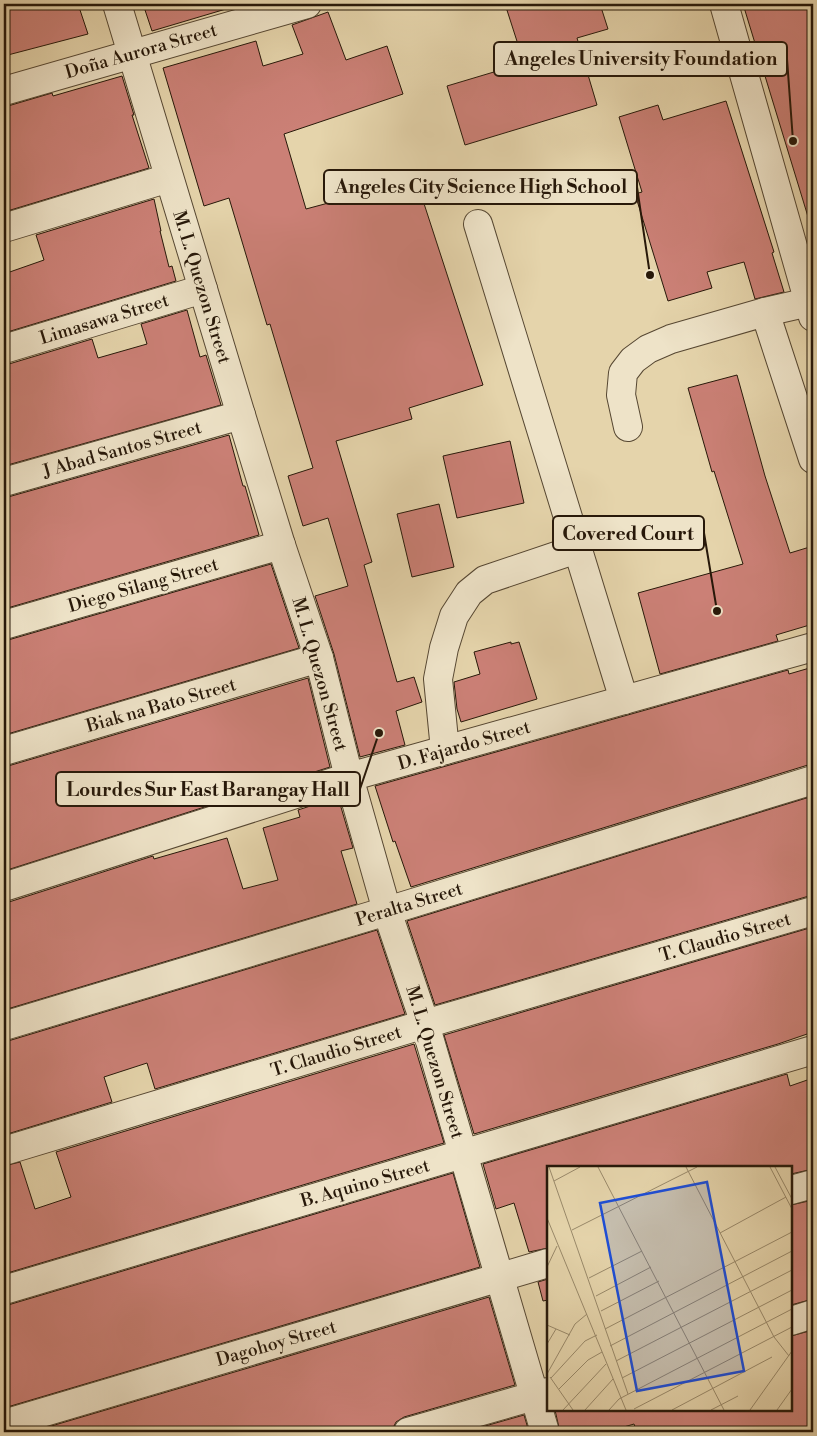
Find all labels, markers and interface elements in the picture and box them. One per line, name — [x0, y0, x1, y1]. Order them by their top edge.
street label: Doña Aurora Street — [62, 19, 220, 84]
callout: Angeles University Foundation — [494, 42, 787, 76]
text: Angeles University Foundation — [504, 47, 778, 71]
callout: Angeles City Science High School — [324, 170, 637, 204]
text: Angeles City Science High School — [334, 175, 627, 199]
street label: M. L. Quezon Street — [167, 208, 236, 367]
street label: Limasawa Street — [37, 289, 172, 350]
street label: J Abad Santos Street — [39, 416, 205, 483]
callout: Covered Court — [553, 516, 704, 550]
text: Covered Court — [562, 522, 694, 546]
street label: Diego Silang Street — [65, 553, 222, 618]
street label: M. L. Quezon Street — [287, 595, 353, 754]
street label: Biak na Bato Street — [83, 673, 239, 738]
street label: D. Fajardo Street — [395, 715, 534, 775]
callout: Lourdes Sur East Barangay Hall — [56, 772, 360, 806]
text: Lourdes Sur East Barangay Hall — [66, 778, 350, 802]
street label: Peralta Street — [353, 877, 466, 932]
street label: T. Claudio Street — [657, 908, 794, 967]
street label: M. L. Quezon Street — [400, 983, 469, 1142]
street label: T. Claudio Street — [268, 1020, 405, 1082]
street label: B. Aquino Street — [297, 1154, 433, 1213]
inset map — [547, 1166, 792, 1411]
street label: Dagohoy Street — [213, 1315, 340, 1372]

